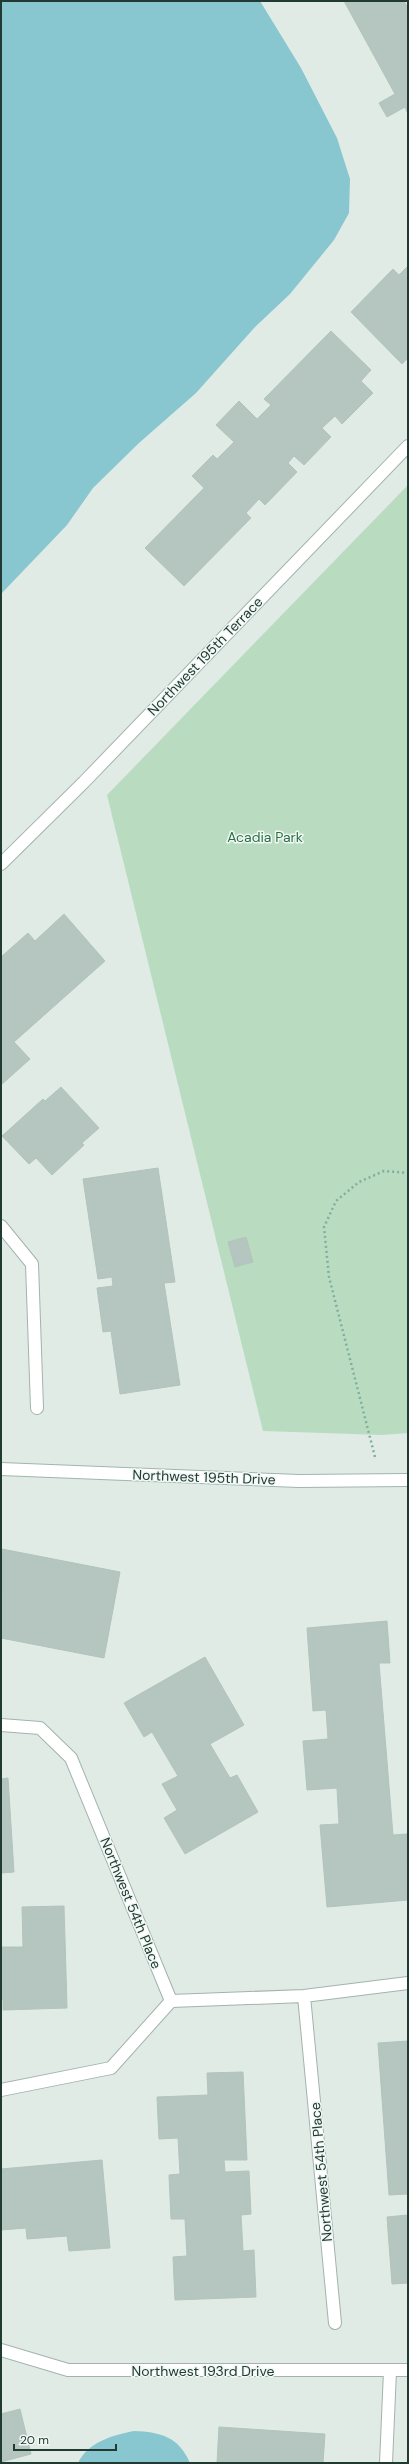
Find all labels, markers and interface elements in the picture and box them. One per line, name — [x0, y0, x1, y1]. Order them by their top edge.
street label: Northwest 195th Terrace — [143, 593, 267, 719]
park label: Acadia Park — [227, 828, 303, 846]
street label: Northwest 195th Drive — [132, 1466, 276, 1488]
street label: Northwest 54th Place — [96, 1835, 166, 1971]
street label: Northwest 54th Place — [306, 2101, 336, 2243]
street label: Northwest 193rd Drive — [132, 2362, 274, 2380]
scale bar — [14, 2426, 116, 2452]
text: 20 m — [20, 2432, 49, 2448]

